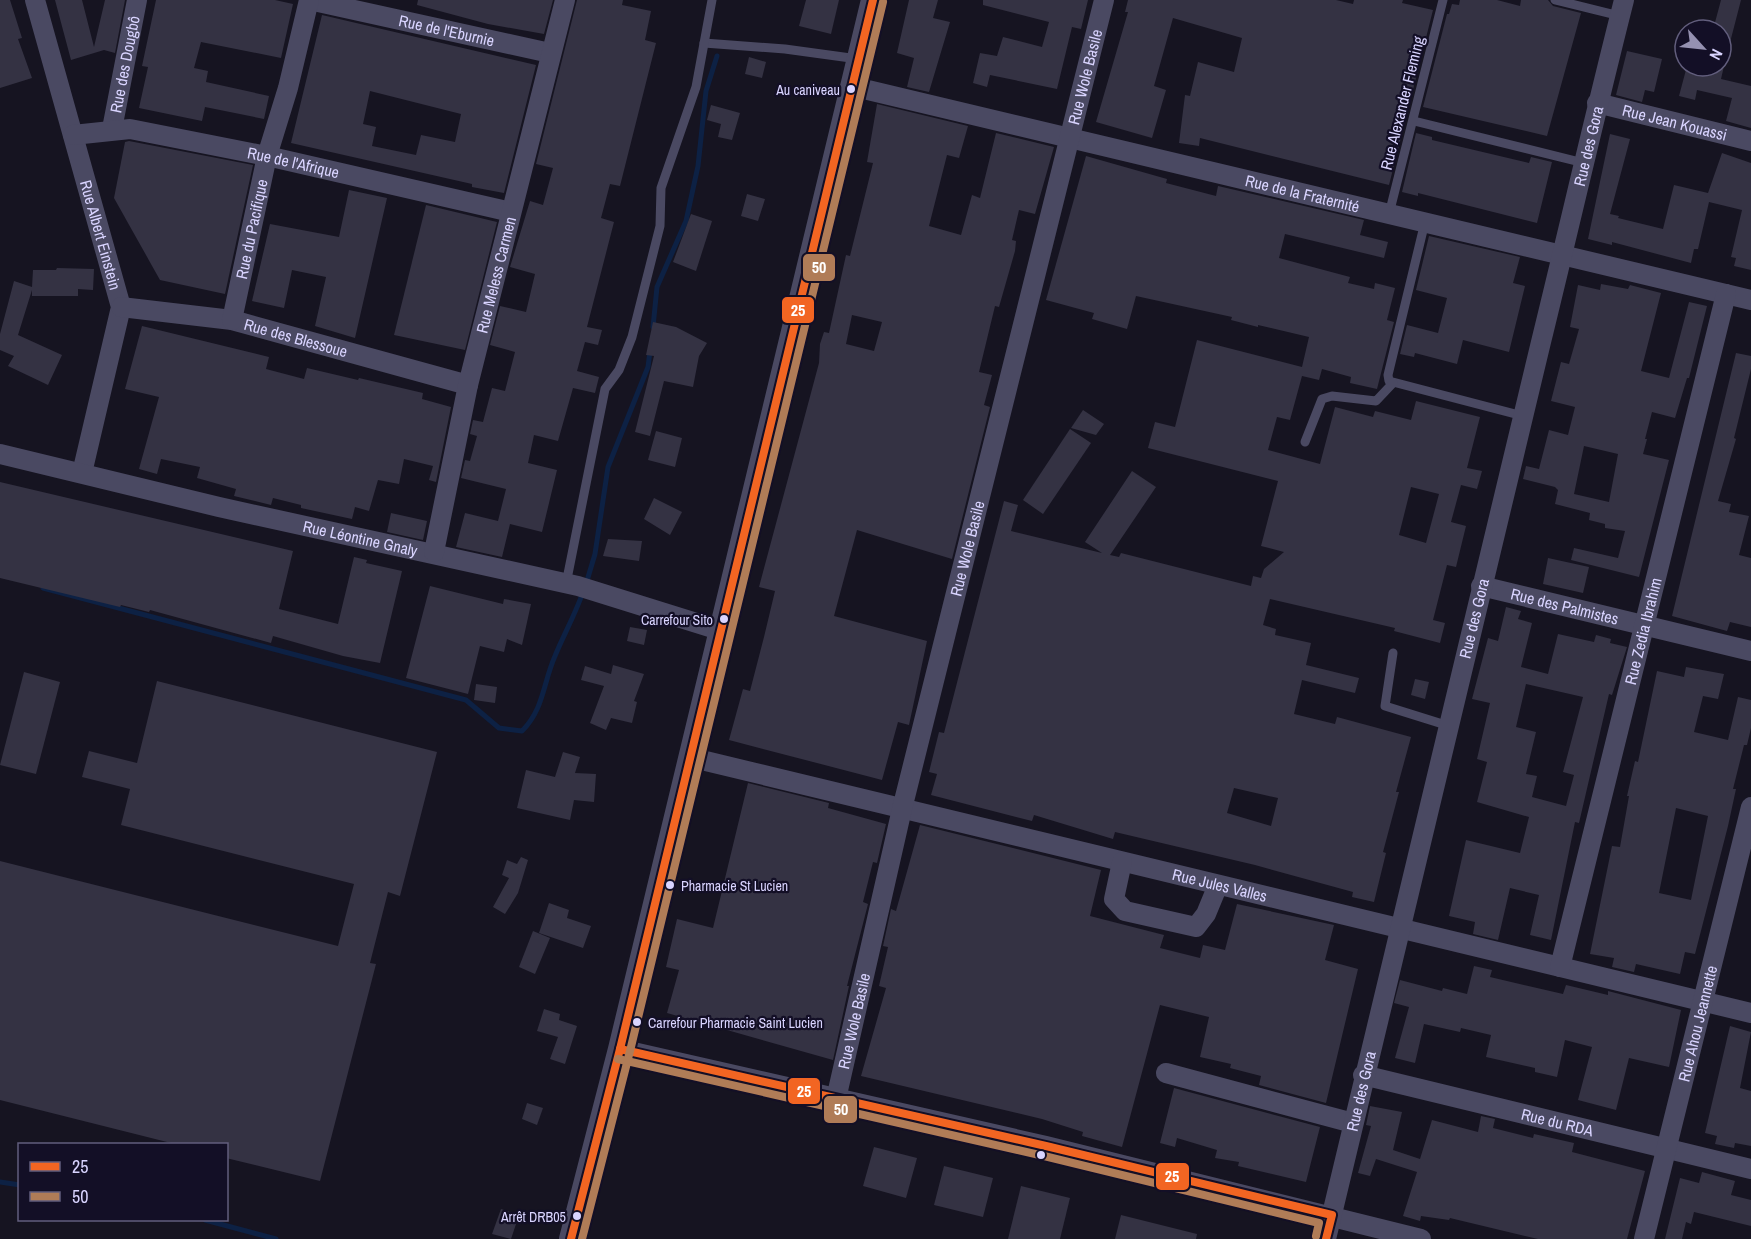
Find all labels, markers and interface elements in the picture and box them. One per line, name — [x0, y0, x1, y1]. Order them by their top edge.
street label: Rue de l'Eburnie — [397, 9, 497, 51]
street label: Rue des Dougbô — [104, 14, 145, 115]
north arrow — [1673, 18, 1733, 78]
street label: Rue Wole Basile — [1062, 27, 1107, 127]
street label: Rue Alexander Fleming — [1375, 33, 1429, 172]
text: N — [1704, 46, 1728, 64]
place label: Au caniveau — [775, 81, 840, 99]
marker: Au caniveau — [845, 83, 857, 95]
street label: Rue Jean Kouassi — [1620, 99, 1729, 146]
street label: Rue des Gora — [1568, 103, 1609, 188]
street label: Rue de l'Afrique — [245, 141, 342, 183]
street label: Rue de la Fraternité — [1243, 169, 1362, 218]
street label: Rue Albert Einstein — [75, 177, 127, 292]
street label: Rue du Pacifique — [230, 177, 273, 281]
street label: Rue Meless Carmen — [470, 214, 521, 336]
line badge: 50 — [802, 253, 836, 282]
text: 50 — [812, 256, 826, 278]
line badge: 25 — [781, 296, 815, 324]
text: 25 — [791, 299, 805, 321]
street label: Rue des Blessoue — [242, 313, 350, 362]
street label: Rue Wole Basile — [945, 498, 990, 598]
street label: Rue Léontine Gnaly — [301, 515, 420, 561]
street label: Rue des Gora — [1454, 575, 1494, 661]
street label: Rue Zedia Ibrahim — [1619, 575, 1667, 687]
street label: Rue des Palmistes — [1508, 583, 1621, 630]
place label: Carrefour Sito — [641, 611, 713, 629]
marker: Carrefour Sito — [718, 613, 730, 625]
street label: Rue Jules Valles — [1170, 863, 1269, 907]
place label: Pharmacie St Lucien — [681, 877, 788, 895]
marker: Pharmacie St Lucien — [664, 879, 676, 891]
street label: Rue Ahou Jeannette — [1672, 963, 1722, 1084]
street label: Rue Wole Basile — [832, 971, 875, 1071]
place label: Carrefour Pharmacie Saint Lucien — [648, 1014, 823, 1032]
marker: Carrefour Pharmacie Saint Lucien — [631, 1016, 643, 1028]
street label: Rue des Gora — [1341, 1048, 1381, 1133]
line badge: 25 — [787, 1077, 821, 1105]
text: 25 — [797, 1080, 811, 1102]
line badge: 50 — [823, 1095, 858, 1124]
text: 50 — [834, 1098, 848, 1120]
street label: Rue du RDA — [1519, 1103, 1596, 1142]
legend — [18, 1143, 228, 1221]
unlabelled marker — [1035, 1149, 1047, 1161]
text: 25 — [72, 1154, 88, 1179]
line badge: 25 — [1155, 1162, 1190, 1191]
text: 25 — [1165, 1165, 1179, 1187]
text: 50 — [72, 1184, 88, 1209]
place label: Arrêt DRB05 — [500, 1208, 566, 1226]
marker: Arrêt DRB05 — [571, 1210, 583, 1222]

